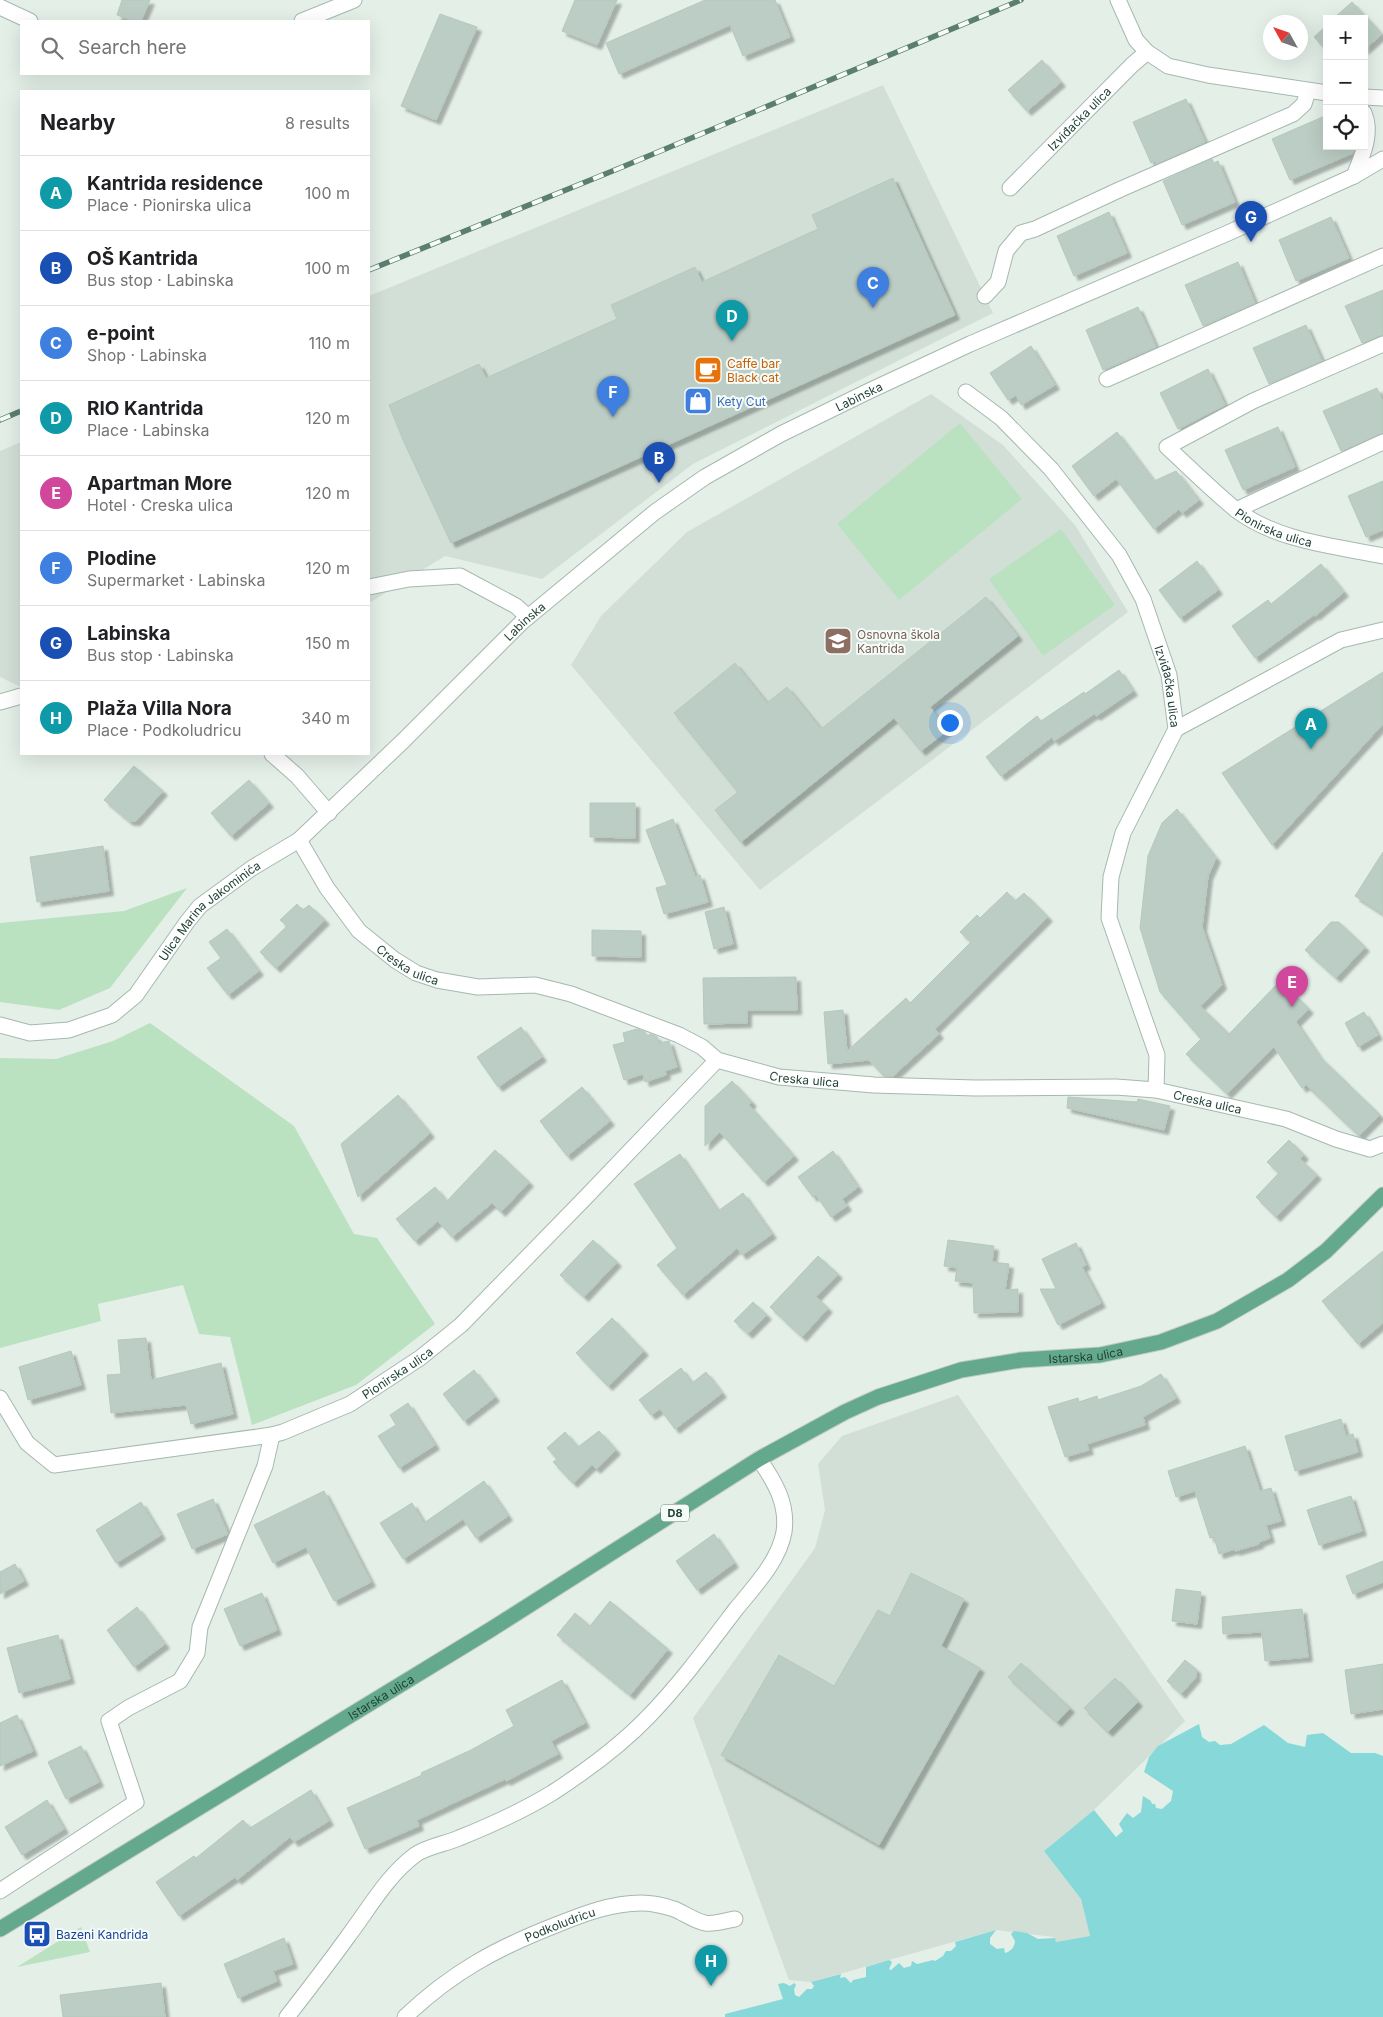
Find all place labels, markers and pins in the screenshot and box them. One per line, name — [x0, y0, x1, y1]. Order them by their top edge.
pin: G — [1235, 201, 1267, 242]
pin: C — [857, 267, 889, 308]
pin: D — [716, 300, 748, 341]
cafe icon: Caffe bar Black cat — [693, 355, 723, 385]
place label: Caffe bar Black cat — [727, 356, 780, 385]
pin: F — [597, 376, 629, 417]
shop icon: Kety Cut — [683, 386, 713, 416]
place label: Kety Cut — [717, 394, 766, 409]
pin: B — [643, 442, 675, 483]
school or university icon: Osnovna škola Kantrida — [823, 626, 853, 656]
place label: Osnovna škola Kantrida — [857, 627, 940, 656]
pin: A — [1295, 708, 1327, 749]
pin: E — [1276, 966, 1308, 1007]
bus stop icon: Bazeni Kandrida — [22, 1919, 52, 1949]
place label: Bazeni Kandrida — [56, 1927, 148, 1942]
pin: H — [695, 1945, 727, 1986]

